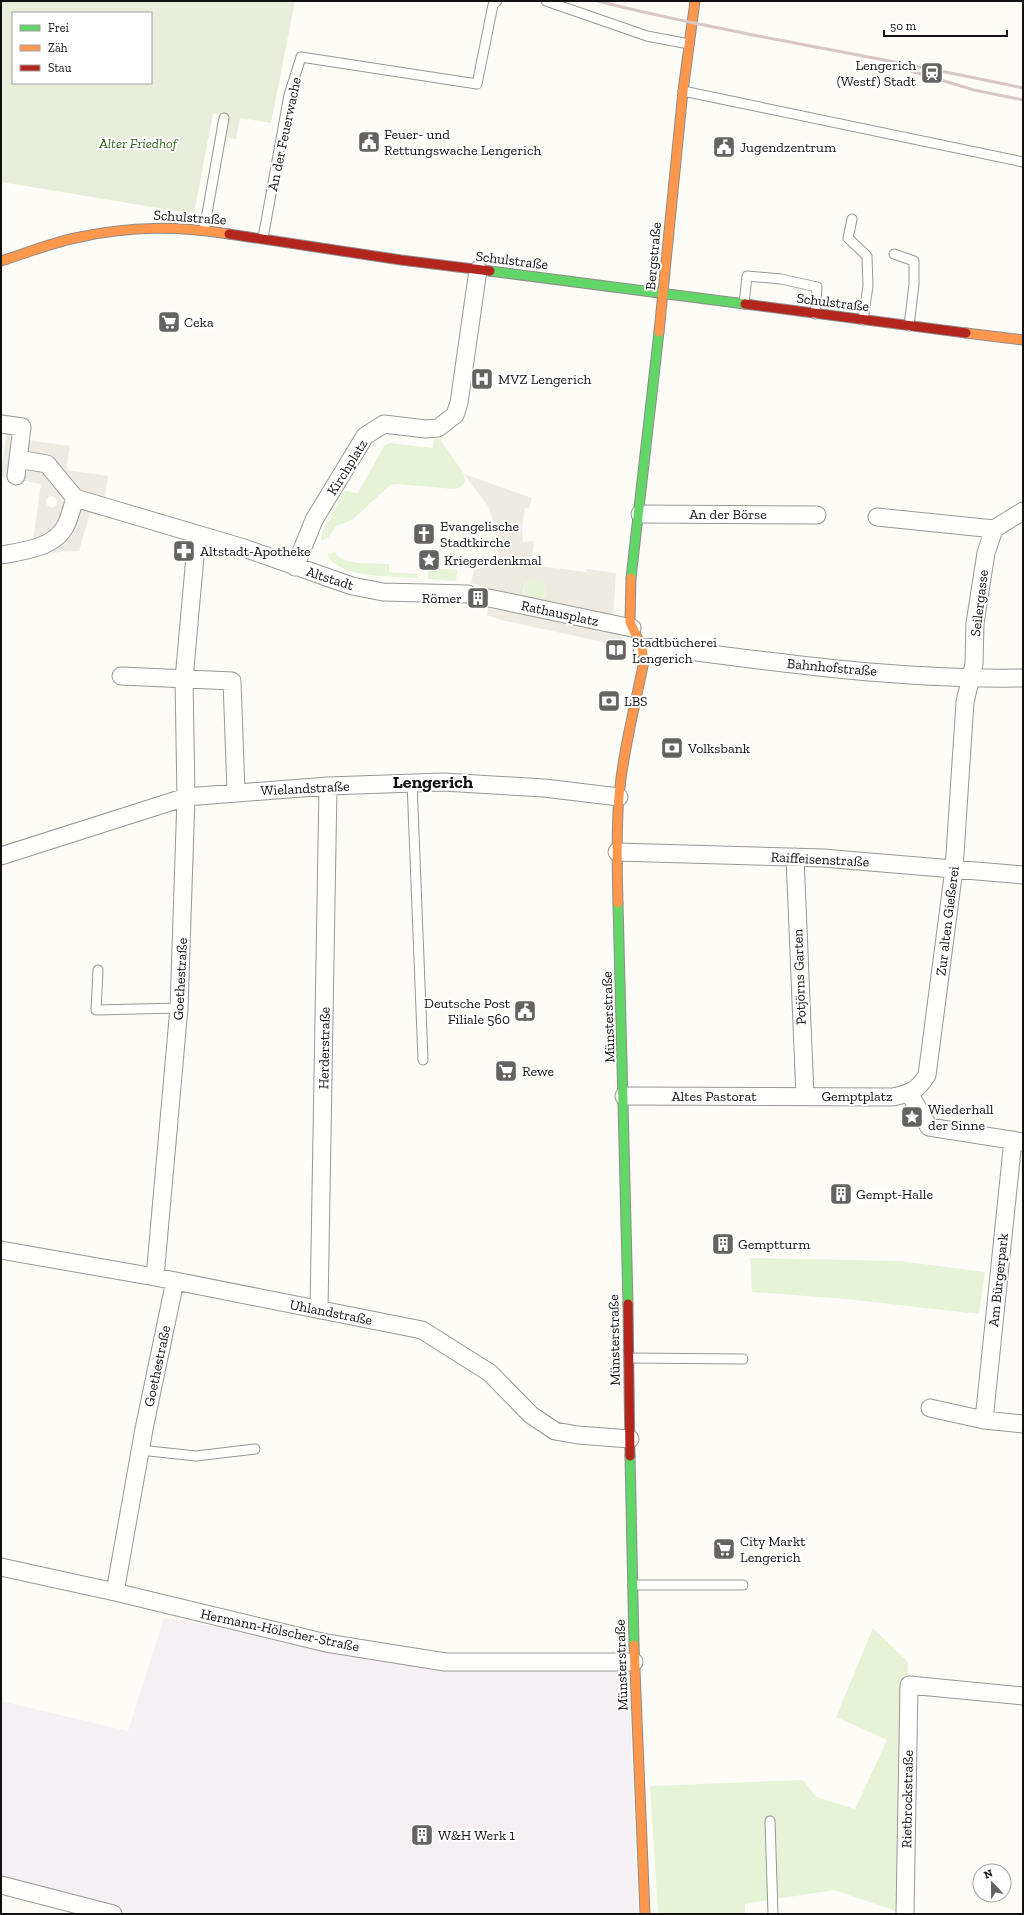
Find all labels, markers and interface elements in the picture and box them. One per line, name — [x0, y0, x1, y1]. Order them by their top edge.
legend — [12, 12, 152, 84]
scale bar — [884, 12, 1007, 38]
text: 50 m — [890, 19, 917, 33]
text: Frei — [48, 21, 69, 35]
text: Zäh — [48, 41, 68, 55]
place label: Lengerich (Westf) Stadt — [837, 57, 917, 90]
station icon: Lengerich (Westf) Stadt — [919, 60, 945, 86]
text: Stau — [48, 61, 72, 75]
street label: An der Feuerwache — [264, 75, 305, 193]
place label: Feuer- und Rettungswache Lengerich — [384, 126, 541, 159]
public building icon: Feuer- und Rettungswache Lengerich — [356, 129, 382, 155]
public building icon: Jugendzentrum — [711, 134, 737, 160]
park label: Alter Friedhof — [98, 135, 179, 152]
place label: Jugendzentrum — [740, 139, 836, 156]
street label: Schulstraße — [153, 206, 227, 229]
street label: Bergstraße — [642, 221, 665, 291]
street label: Schulstraße — [475, 248, 550, 273]
street label: Schulstraße — [796, 290, 871, 315]
supermarket icon: Ceka — [156, 309, 182, 335]
place label: Ceka — [184, 314, 214, 331]
hospital icon: MVZ Lengerich — [469, 366, 495, 392]
place label: MVZ Lengerich — [498, 371, 591, 388]
street label: Kirchplatz — [324, 436, 372, 498]
street label: An der Börse — [689, 506, 767, 523]
place label: Evangelische Stadtkirche — [440, 518, 519, 551]
church icon: Evangelische Stadtkirche — [411, 521, 437, 547]
pharmacy icon: Altstadt-Apotheke — [171, 538, 197, 564]
place label: Altstadt-Apotheke — [200, 543, 311, 560]
place icon: Kriegerdenkmal — [416, 547, 442, 573]
place label: Kriegerdenkmal — [444, 552, 542, 569]
street label: Altstadt — [304, 563, 357, 594]
street label: Seilergasse — [967, 568, 992, 638]
building icon: Römer — [465, 585, 491, 611]
place label: Römer — [422, 590, 462, 607]
street label: Rathausplatz — [519, 597, 601, 630]
place label: Stadtbücherei Lengerich — [632, 634, 717, 667]
library icon: Stadtbücherei Lengerich — [603, 637, 629, 663]
street label: Bahnhofstraße — [786, 655, 878, 680]
bank icon: LBS — [596, 688, 622, 714]
place label: LBS — [624, 693, 648, 710]
bank icon: Volksbank — [659, 735, 685, 761]
place label: Volksbank — [687, 740, 751, 757]
district label: Lengerich — [393, 771, 474, 793]
street label: Wielandstraße — [260, 778, 350, 799]
street label: Raiffeisenstraße — [770, 848, 870, 871]
street label: Zur alten Gießerei — [932, 865, 963, 977]
street label: Potjörns Garten — [789, 929, 810, 1025]
street label: Goethestraße — [170, 937, 191, 1021]
street label: Münsterstraße — [598, 971, 619, 1063]
place label: Deutsche Post Filiale 560 — [424, 995, 511, 1028]
public building icon: Deutsche Post Filiale 560 — [512, 998, 538, 1024]
street label: Herderstraße — [315, 1006, 334, 1089]
supermarket icon: Rewe — [493, 1058, 519, 1084]
place label: Rewe — [522, 1063, 554, 1080]
street label: Altes Pastorat — [672, 1088, 757, 1105]
street label: Gemptplatz — [821, 1088, 893, 1105]
place label: Wiederhall der Sinne — [928, 1101, 994, 1134]
place icon: Wiederhall der Sinne — [899, 1104, 925, 1130]
building icon: Gempt-Halle — [828, 1181, 854, 1207]
place label: Gempt-Halle — [856, 1186, 933, 1203]
building icon: Gemptturm — [710, 1231, 736, 1257]
street label: Am Bürgerpark — [985, 1232, 1012, 1328]
place label: Gemptturm — [738, 1236, 810, 1253]
street label: Münsterstraße — [605, 1294, 624, 1386]
street label: Uhlandstraße — [288, 1296, 374, 1329]
street label: Goethestraße — [141, 1323, 174, 1408]
place label: City Markt Lengerich — [740, 1533, 806, 1566]
supermarket icon: City Markt Lengerich — [711, 1536, 737, 1562]
street label: Hermann-Hölscher-Straße — [199, 1605, 361, 1656]
street label: Münsterstraße — [611, 1619, 632, 1711]
street label: Rietbrockstraße — [898, 1749, 917, 1848]
building icon: W&H Werk 1 — [409, 1822, 435, 1848]
place label: W&H Werk 1 — [438, 1827, 515, 1844]
north arrow — [972, 1863, 1012, 1903]
text: N — [982, 1866, 995, 1882]

